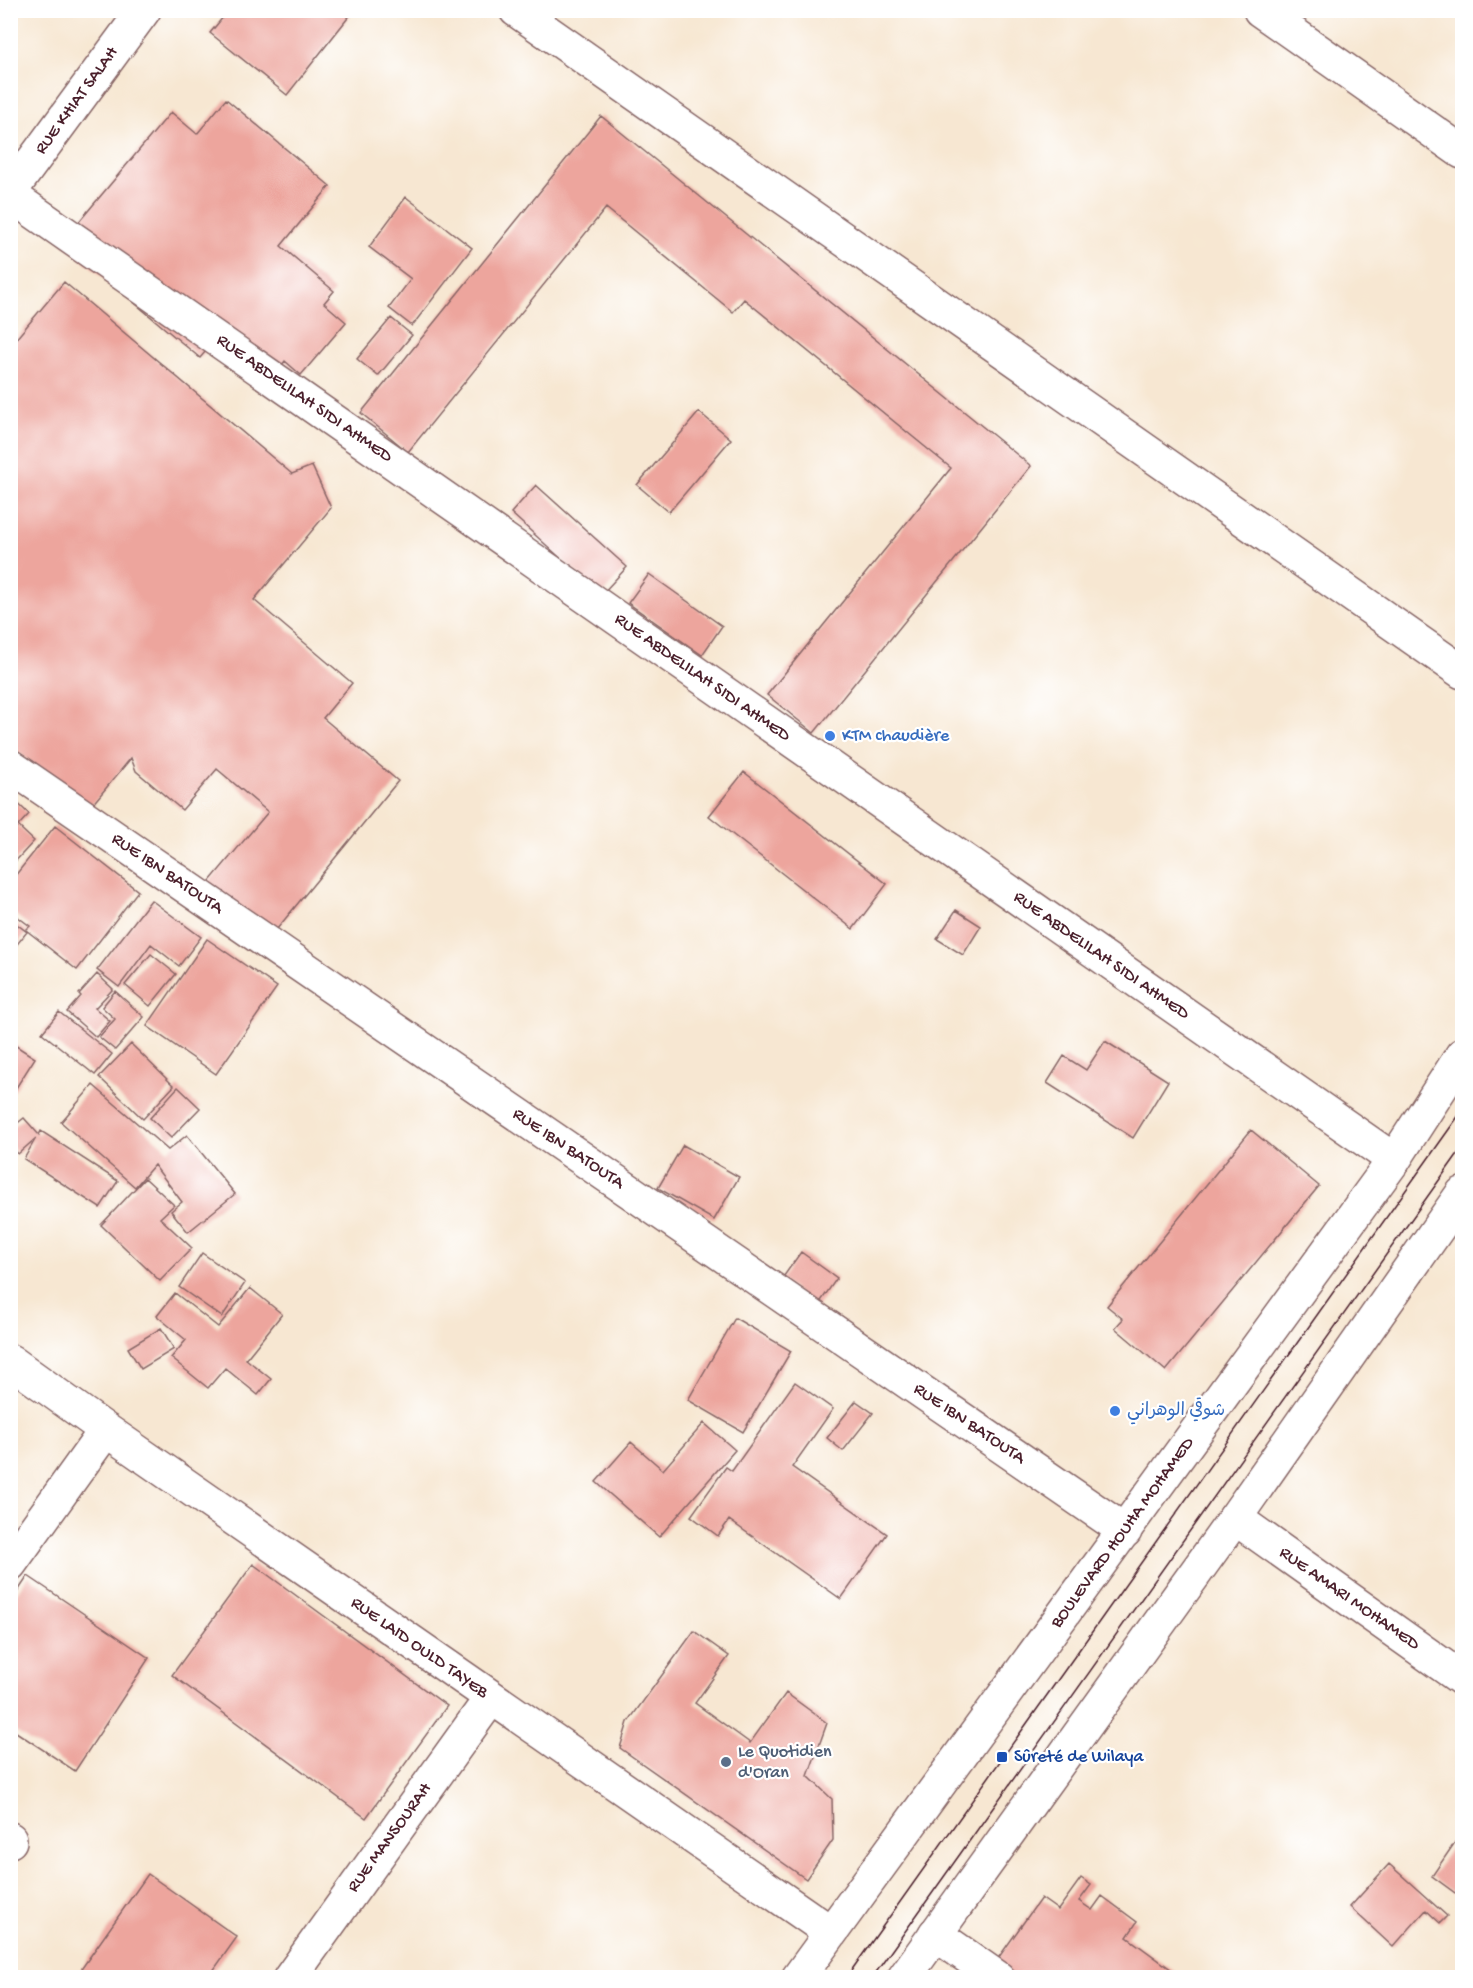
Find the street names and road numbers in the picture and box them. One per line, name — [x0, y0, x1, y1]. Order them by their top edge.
street label: RUE KHIAT SALAH — [31, 42, 124, 159]
street label: RUE ABDELILAH SIDI AHMED — [212, 330, 396, 468]
street label: RUE ABDELILAH SIDI AHMED — [610, 609, 794, 747]
street label: RUE IBN BATOUTA — [107, 829, 228, 920]
street label: RUE ABDELILAH SIDI AHMED — [1009, 887, 1193, 1025]
street label: RUE IBN BATOUTA — [508, 1104, 629, 1195]
street label: RUE IBN BATOUTA — [909, 1379, 1030, 1470]
street label: BOULEVARD HOUHA MOHAMED — [1046, 1433, 1199, 1633]
street label: RUE AMARI MOHAMED — [1275, 1543, 1424, 1656]
street label: RUE LAID OULD TAYEB — [346, 1593, 492, 1704]
street label: RUE MANSOURAH — [343, 1779, 437, 1897]

